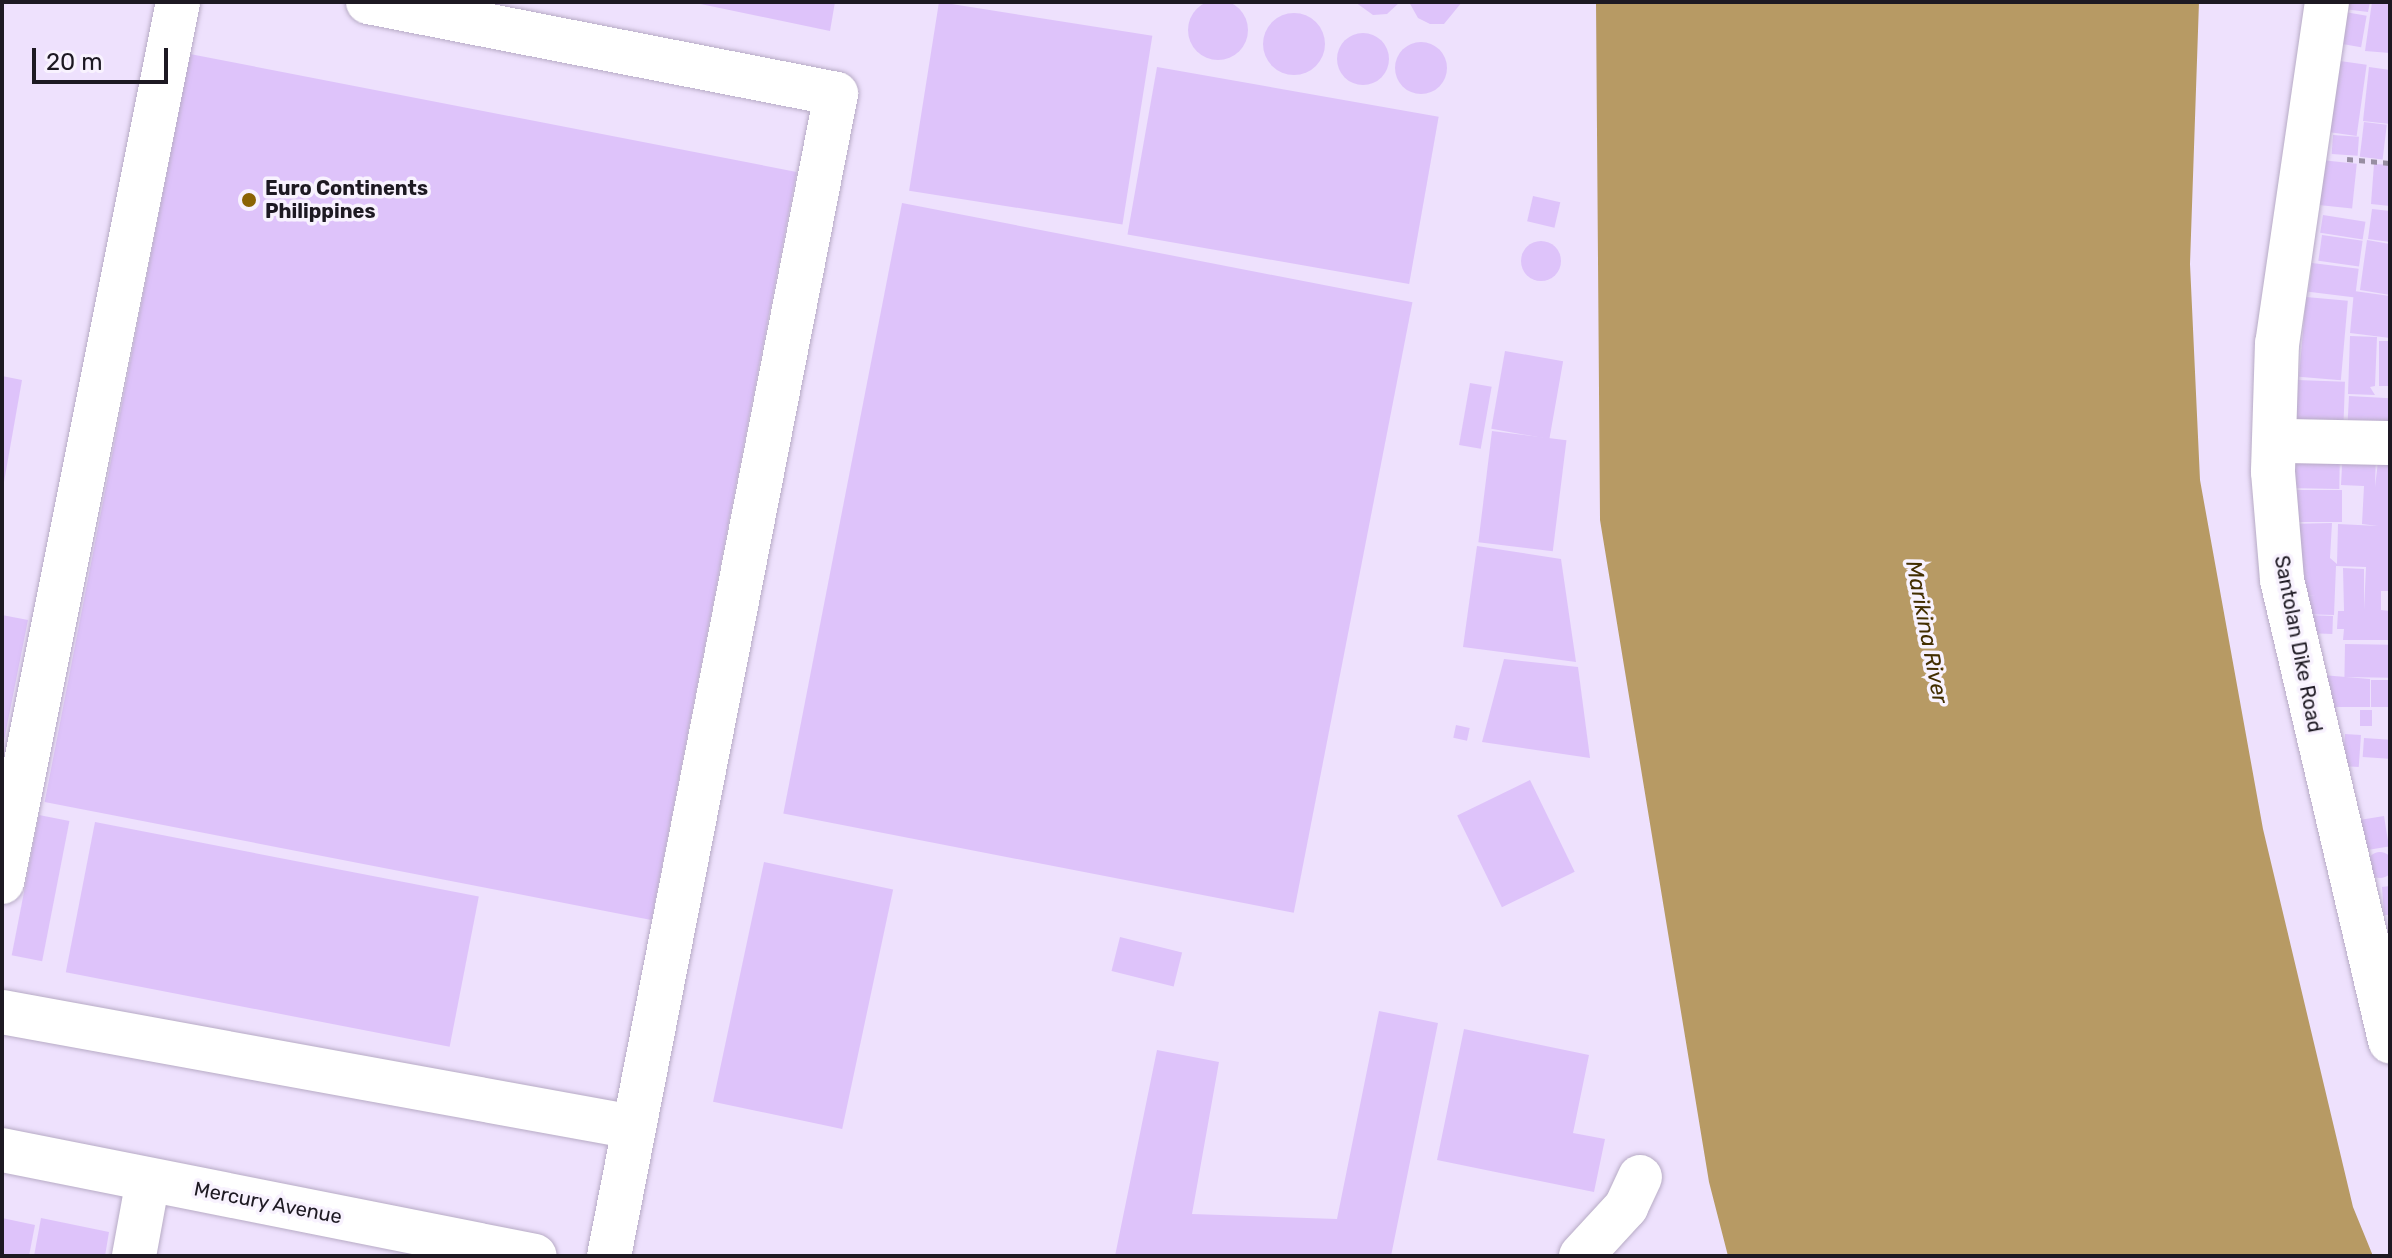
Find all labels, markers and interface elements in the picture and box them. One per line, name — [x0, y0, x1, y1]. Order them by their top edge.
scale bar — [36, 32, 172, 82]
text: 20 m — [46, 48, 103, 76]
place label: Euro Continents Philippines — [265, 176, 428, 223]
marker: Euro Continents Philippines — [240, 191, 258, 209]
street label: Santolan Dike Road — [2269, 554, 2327, 734]
water label: Marikina River — [1900, 558, 1954, 706]
street label: Mercury Avenue — [192, 1177, 344, 1229]

